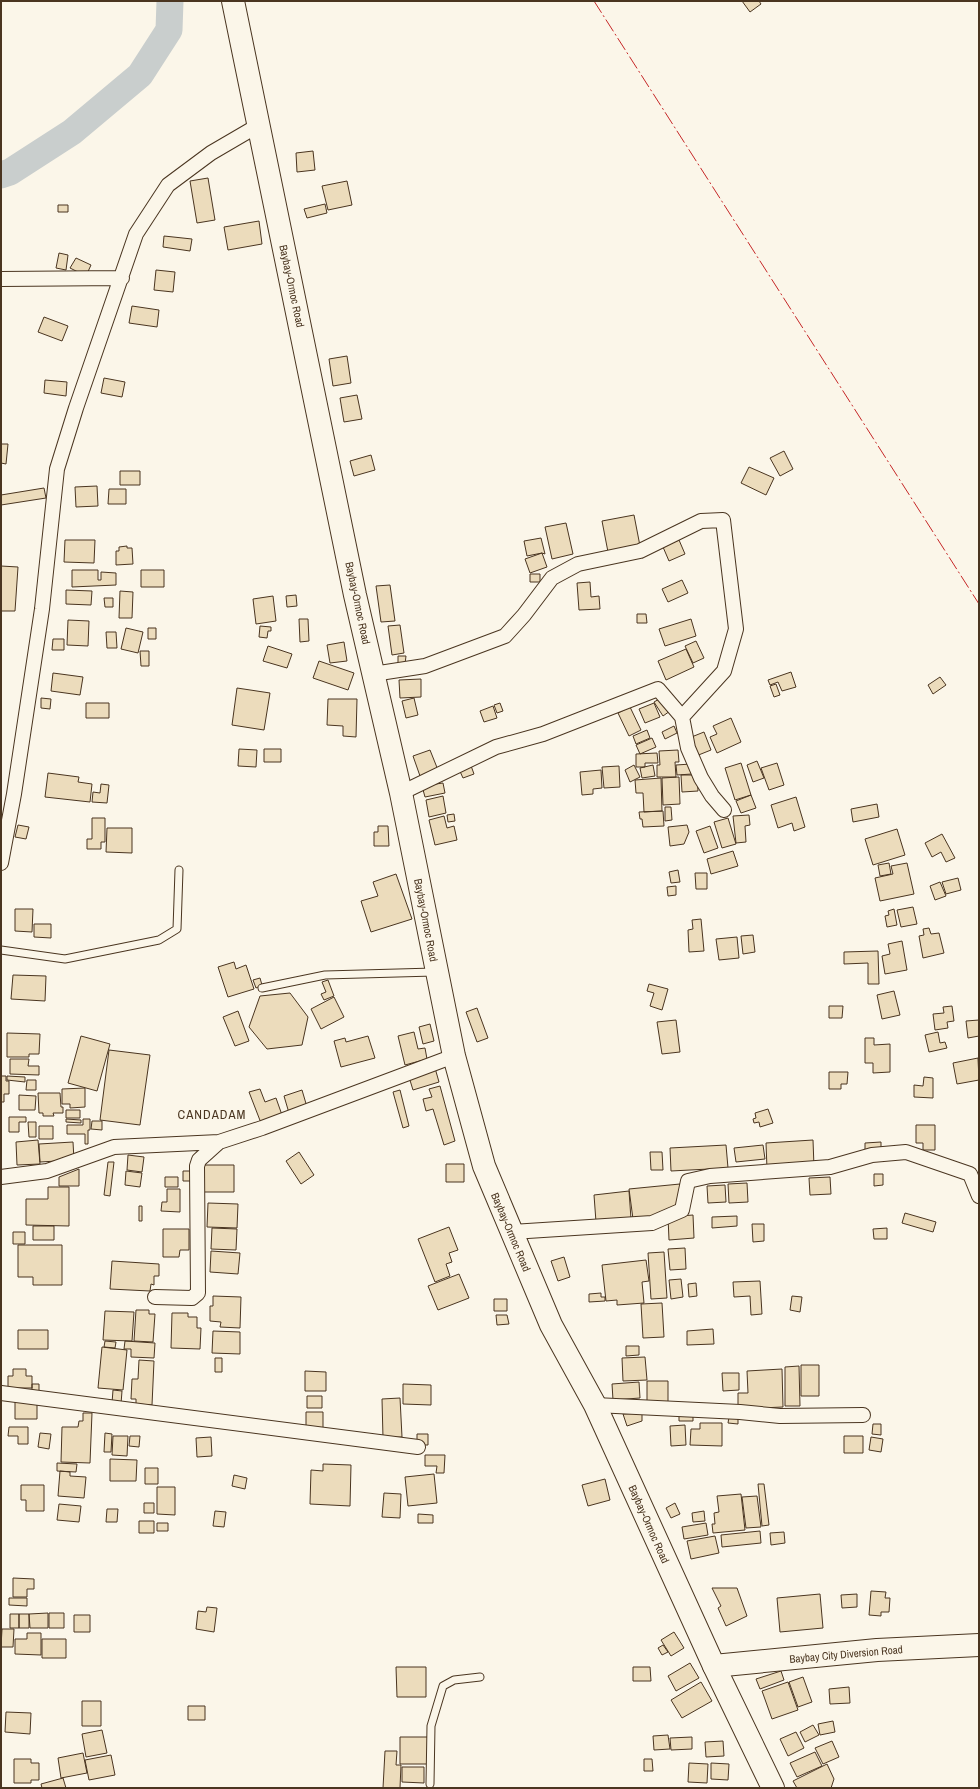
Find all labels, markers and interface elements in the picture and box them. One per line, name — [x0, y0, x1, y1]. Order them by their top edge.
street label: Baybay-Ormoc Road — [276, 243, 308, 329]
street label: Baybay-Ormoc Road — [342, 560, 374, 646]
street label: Baybay-Ormoc Road — [411, 877, 441, 963]
district label: CANDADAM — [178, 1106, 247, 1123]
street label: Baybay-Ormoc Road — [488, 1191, 534, 1273]
street label: Baybay-Ormoc Road — [625, 1483, 673, 1565]
street label: Baybay City Diversion Road — [789, 1642, 903, 1666]

